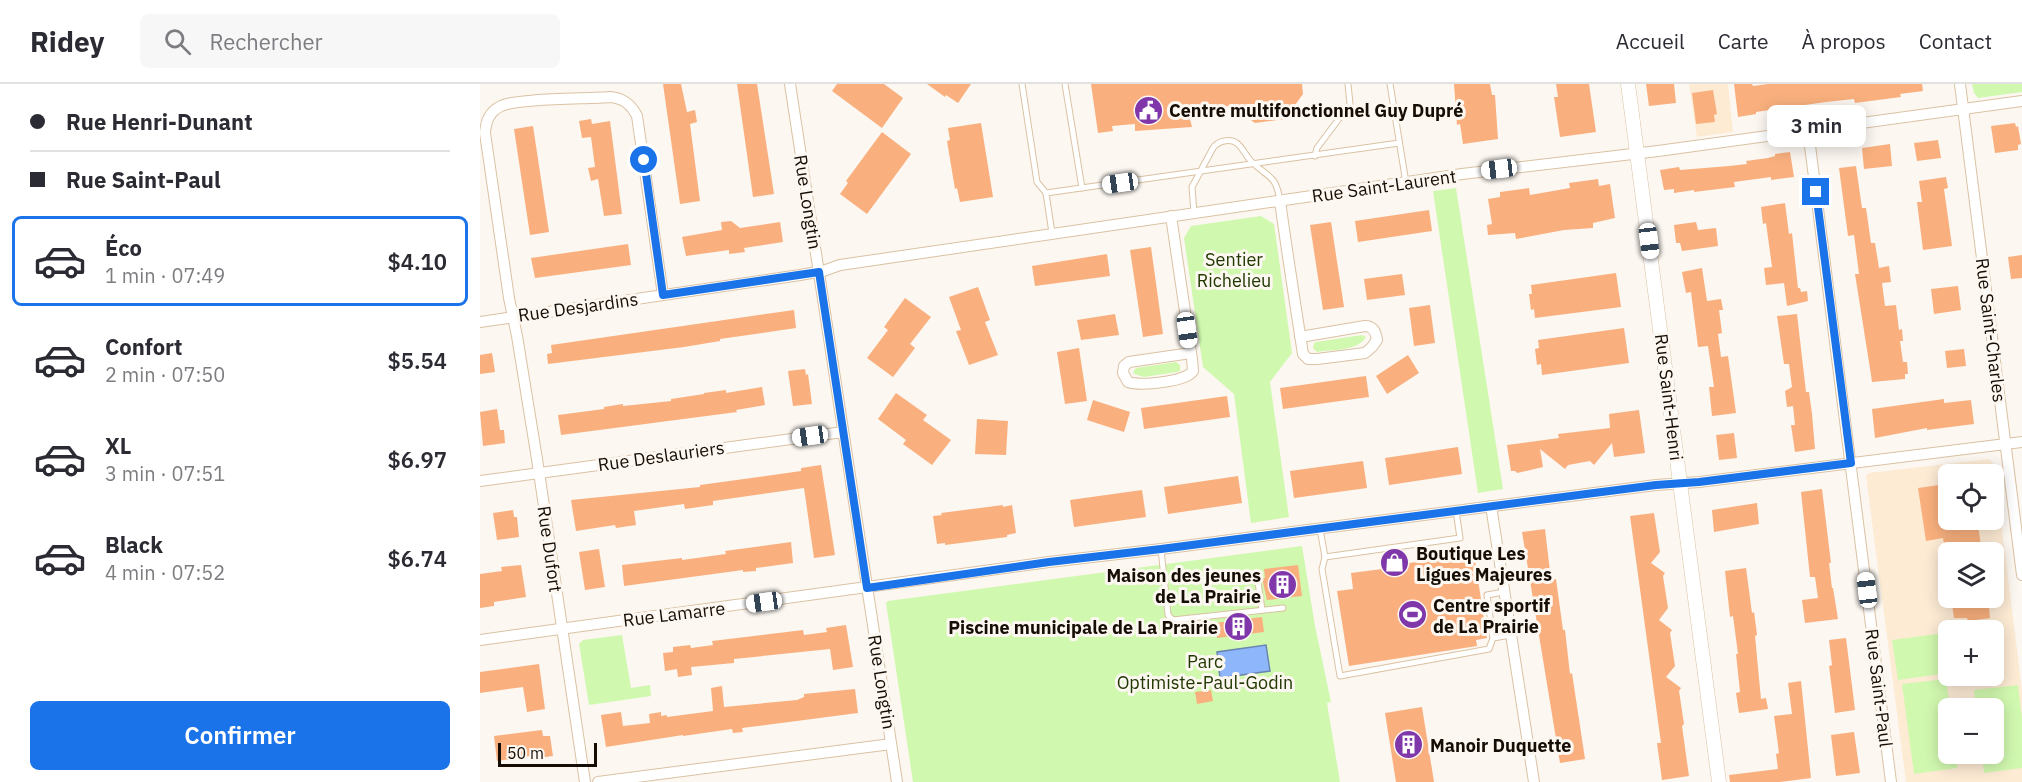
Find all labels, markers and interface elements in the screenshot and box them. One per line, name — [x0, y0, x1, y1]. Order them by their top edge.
search box — [140, 14, 560, 68]
text: Ridey — [30, 23, 104, 60]
icon: search — [161, 25, 194, 58]
text: Rechercher — [209, 27, 323, 56]
text: Accueil — [1616, 27, 1685, 55]
text: Carte — [1718, 27, 1769, 55]
text: À propos — [1802, 27, 1886, 55]
text: Contact — [1919, 27, 1992, 55]
public building icon: Centre multifonctionnel Guy Dupré — [1132, 94, 1164, 126]
place label: Centre multifonctionnel Guy Dupré — [1169, 99, 1463, 122]
callout: 3 min — [1766, 105, 1866, 147]
text: Rue Henri-Dunant — [66, 107, 253, 136]
text: 3 min — [1791, 112, 1842, 139]
route start — [630, 146, 657, 173]
street label: Rue Longtin — [789, 153, 827, 251]
car — [1480, 158, 1518, 180]
street label: Rue Saint-Laurent — [1310, 164, 1458, 208]
text: Rue Saint-Paul — [66, 165, 221, 194]
car — [1101, 172, 1139, 194]
route end — [1802, 178, 1829, 205]
car — [1638, 222, 1660, 260]
text: Éco — [105, 233, 142, 262]
icon: car — [33, 234, 87, 288]
text: $4.10 — [388, 247, 447, 276]
park label: Sentier Richelieu — [1197, 248, 1271, 292]
street label: Rue Saint-Charles — [1971, 257, 2011, 403]
text: 1 min · 07:49 — [105, 262, 225, 289]
street label: Rue Desjardins — [516, 287, 640, 327]
car — [1176, 311, 1198, 349]
text: Confort — [105, 332, 183, 361]
street label: Rue Saint-Henri — [1650, 332, 1688, 462]
icon: car — [33, 333, 87, 387]
text: $5.54 — [388, 346, 447, 375]
text: 2 min · 07:50 — [105, 361, 225, 388]
car — [791, 425, 829, 447]
text: XL — [105, 431, 131, 460]
icon: car — [33, 432, 87, 486]
street label: Rue Deslauriers — [596, 436, 726, 476]
text: $6.97 — [388, 445, 447, 474]
text: 3 min · 07:51 — [105, 460, 225, 487]
map controls — [1938, 464, 2004, 764]
button: locate — [1938, 464, 2004, 530]
street label: Rue Dufort — [533, 504, 567, 594]
text: Black — [105, 530, 163, 559]
icon: car — [33, 531, 87, 585]
place label: Boutique Les Ligues Majeures — [1416, 542, 1552, 586]
button: layers — [1938, 542, 2004, 608]
text: $6.74 — [388, 544, 447, 573]
shop icon: Boutique Les Ligues Majeures — [1379, 547, 1411, 579]
text: 4 min · 07:52 — [105, 559, 225, 586]
place label: Maison des jeunes de La Prairie — [1106, 564, 1261, 608]
building icon: Maison des jeunes de La Prairie — [1266, 569, 1298, 601]
car — [1856, 571, 1878, 609]
car — [745, 591, 783, 613]
place label: Centre sportif de La Prairie — [1433, 594, 1551, 638]
street label: Rue Lamarre — [622, 596, 727, 632]
sports icon: Centre sportif de La Prairie — [1396, 599, 1428, 631]
building icon: Piscine municipale de La Prairie — [1223, 611, 1255, 643]
place label: Piscine municipale de La Prairie — [948, 616, 1218, 639]
button: + — [1938, 620, 2004, 686]
street label: Rue Saint-Paul — [1860, 627, 1898, 749]
street label: Rue Longtin — [863, 633, 901, 731]
park label: Parc Optimiste-Paul-Godin — [1117, 650, 1293, 694]
button: − — [1938, 698, 2004, 764]
button: Confirmer — [30, 701, 450, 770]
building icon: Manoir Duquette — [1393, 729, 1425, 761]
place label: Manoir Duquette — [1430, 734, 1571, 757]
scale bar — [498, 740, 597, 768]
text: 50 m — [507, 743, 544, 763]

